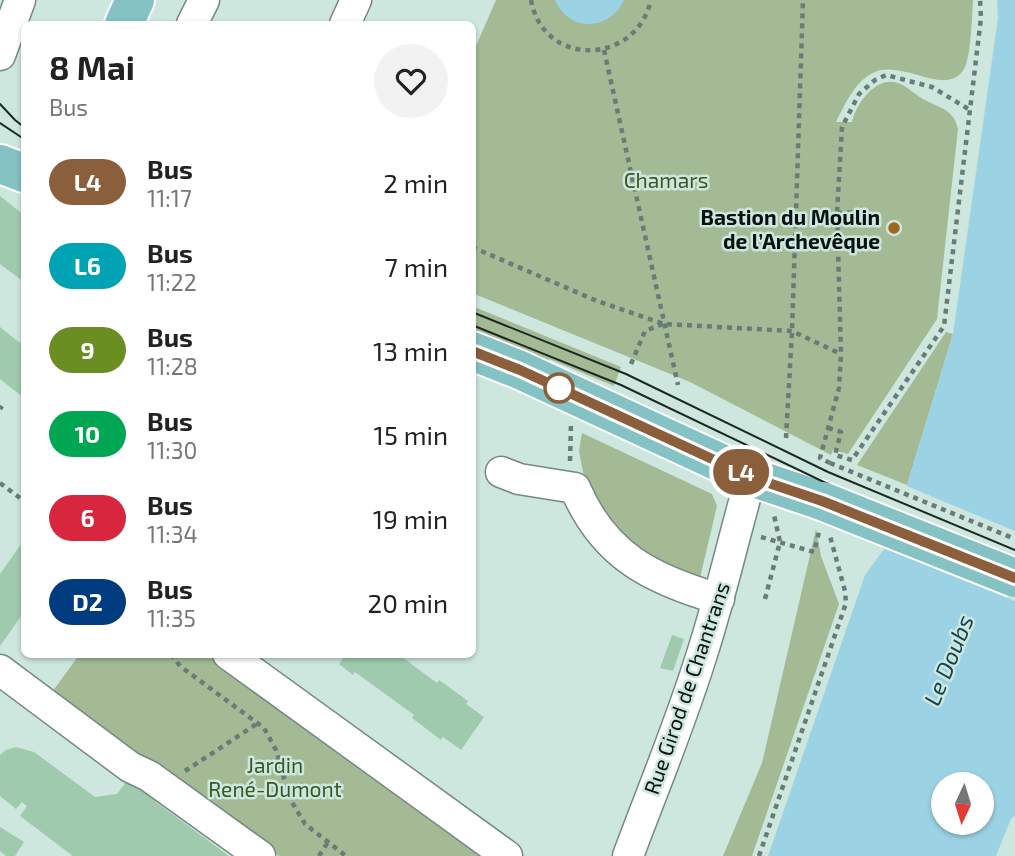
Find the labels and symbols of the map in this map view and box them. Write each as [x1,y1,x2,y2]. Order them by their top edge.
park label: Chamars [624,167,708,192]
place label: Bastion du Moulin de l’Archevêque [701,204,880,253]
marker: Bastion du Moulin de l’Archevêque [886,220,902,236]
unlabelled marker [544,373,574,403]
line badge: L4 [710,449,772,495]
street label: Rue Girod de Chantrans [638,579,734,797]
water label: Le Doubs [917,611,979,709]
park label: Jardin René-Dumont [208,752,342,801]
north arrow [931,772,994,835]

